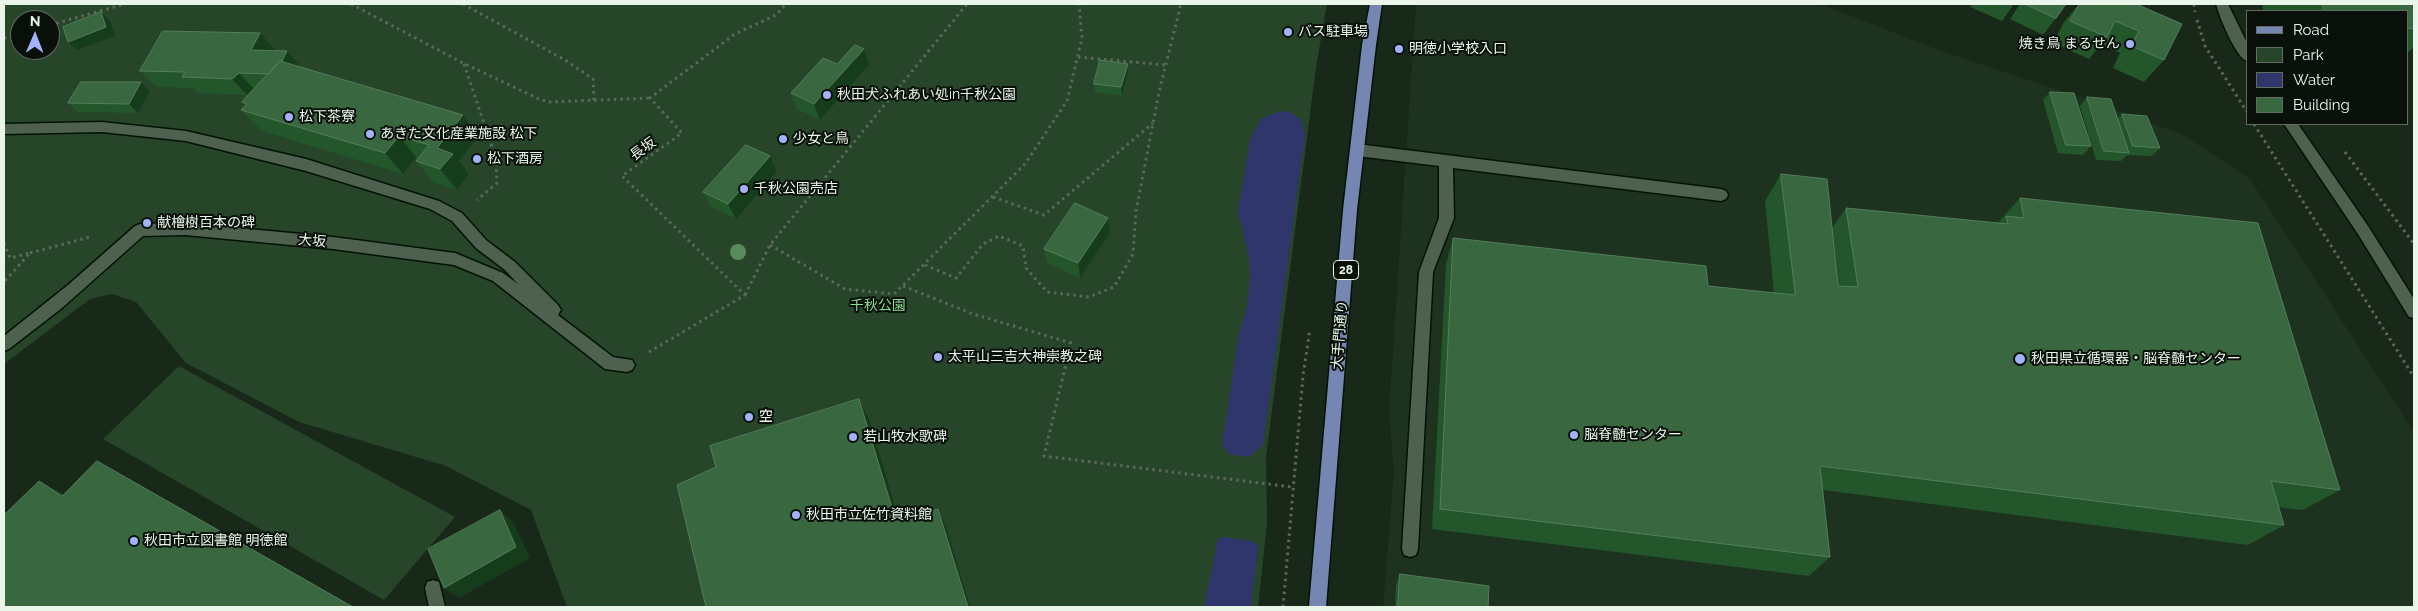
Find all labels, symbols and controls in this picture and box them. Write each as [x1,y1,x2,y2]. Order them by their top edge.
north arrow [10,10,60,60]
legend [2246,10,2408,125]
text: N [30,13,41,29]
text: Road [2293,21,2329,39]
place label: バス駐車場 [1298,24,1368,40]
marker: バス駐車場 [1282,26,1294,38]
place label: 焼き鳥 まるせん [2018,36,2120,52]
marker: 焼き鳥 まるせん [2124,38,2136,50]
place label: 明徳小学校入口 [1409,41,1507,57]
marker: 明徳小学校入口 [1393,43,1405,55]
text: Park [2293,46,2324,64]
text: Water [2293,71,2335,89]
place label: 秋田犬ふれあい処in千秋公園 [837,87,1016,103]
marker: 秋田犬ふれあい処in千秋公園 [821,89,833,101]
text: Building [2293,96,2350,114]
place label: 松下茶寮 [299,109,355,125]
marker: 松下茶寮 [283,111,295,123]
place label: あきた文化産業施設 松下 [380,126,538,142]
marker: あきた文化産業施設 松下 [364,128,376,140]
place label: 少女と鳥 [793,131,849,147]
marker: 少女と鳥 [777,133,789,145]
street label: 長坂 [627,134,659,164]
place label: 松下酒房 [487,151,543,167]
marker: 松下酒房 [471,153,483,165]
place label: 千秋公園売店 [754,181,838,197]
marker: 千秋公園売店 [738,183,750,195]
place label: 献檜樹百本の碑 [157,215,255,231]
marker: 献檜樹百本の碑 [141,217,153,229]
street label: 大坂 [297,231,327,251]
road number: 28 [1334,260,1358,280]
park label: 千秋公園 [850,298,906,314]
street label: 大手門通り [1329,299,1351,371]
place label: 太平山三吉大神崇教之碑 [948,349,1102,365]
marker: 太平山三吉大神崇教之碑 [932,351,944,363]
place label: 秋田県立循環器・脳脊髄センター [2031,351,2241,367]
marker: 秋田県立循環器・脳脊髄センター [2013,352,2027,366]
place label: 空 [759,409,773,425]
marker: 空 [743,411,755,423]
place label: 脳脊髄センター [1584,427,1682,443]
place label: 若山牧水歌碑 [863,429,947,445]
marker: 脳脊髄センター [1568,429,1580,441]
marker: 若山牧水歌碑 [847,431,859,443]
place label: 秋田市立佐竹資料館 [806,507,932,523]
marker: 秋田市立佐竹資料館 [790,509,802,521]
place label: 秋田市立図書館 明徳館 [144,533,288,549]
marker: 秋田市立図書館 明徳館 [128,535,140,547]

